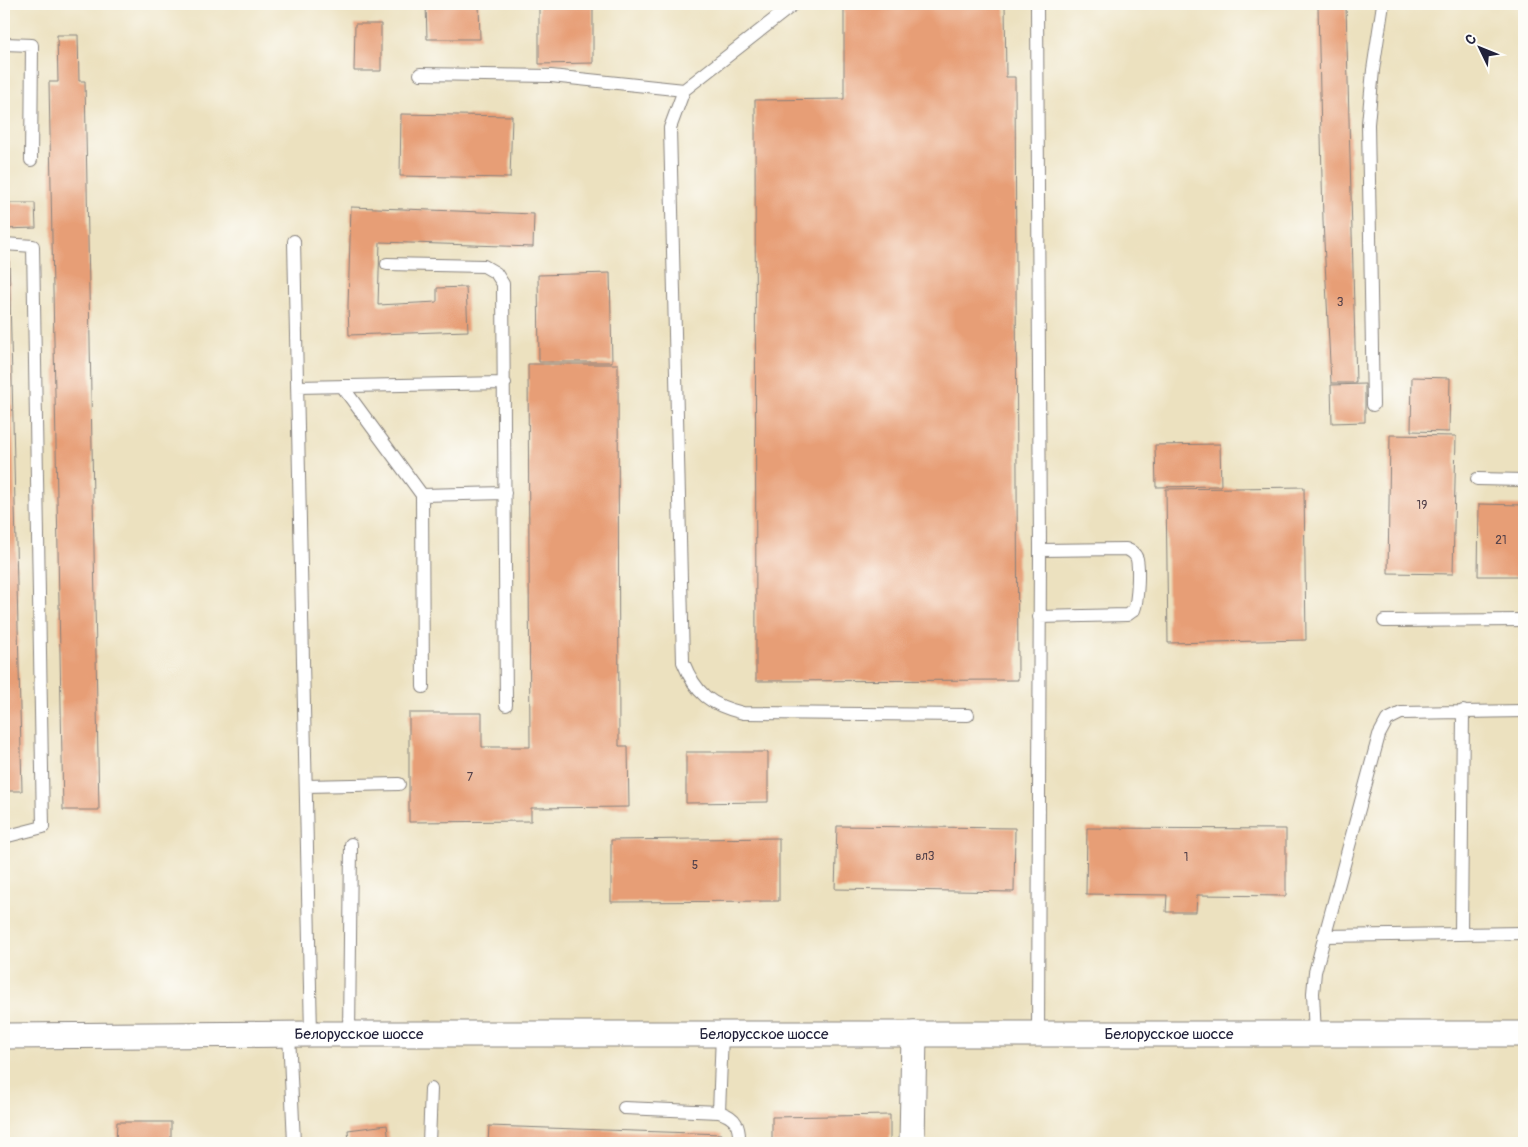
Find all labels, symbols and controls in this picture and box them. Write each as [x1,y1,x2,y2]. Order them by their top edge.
north arrow [1456,22,1506,72]
text: С [1462,30,1480,48]
house number: 3 [1337,295,1344,310]
house number: 19 [1417,498,1427,513]
house number: 21 [1495,533,1507,548]
house number: 7 [467,770,474,785]
house number: вл3 [916,849,935,864]
house number: 1 [1184,850,1188,865]
house number: 5 [692,858,698,873]
street label: Белорусское шоссе [294,1025,424,1044]
street label: Белорусское шоссе [700,1025,829,1044]
street label: Белорусское шоссе [1105,1025,1234,1044]

